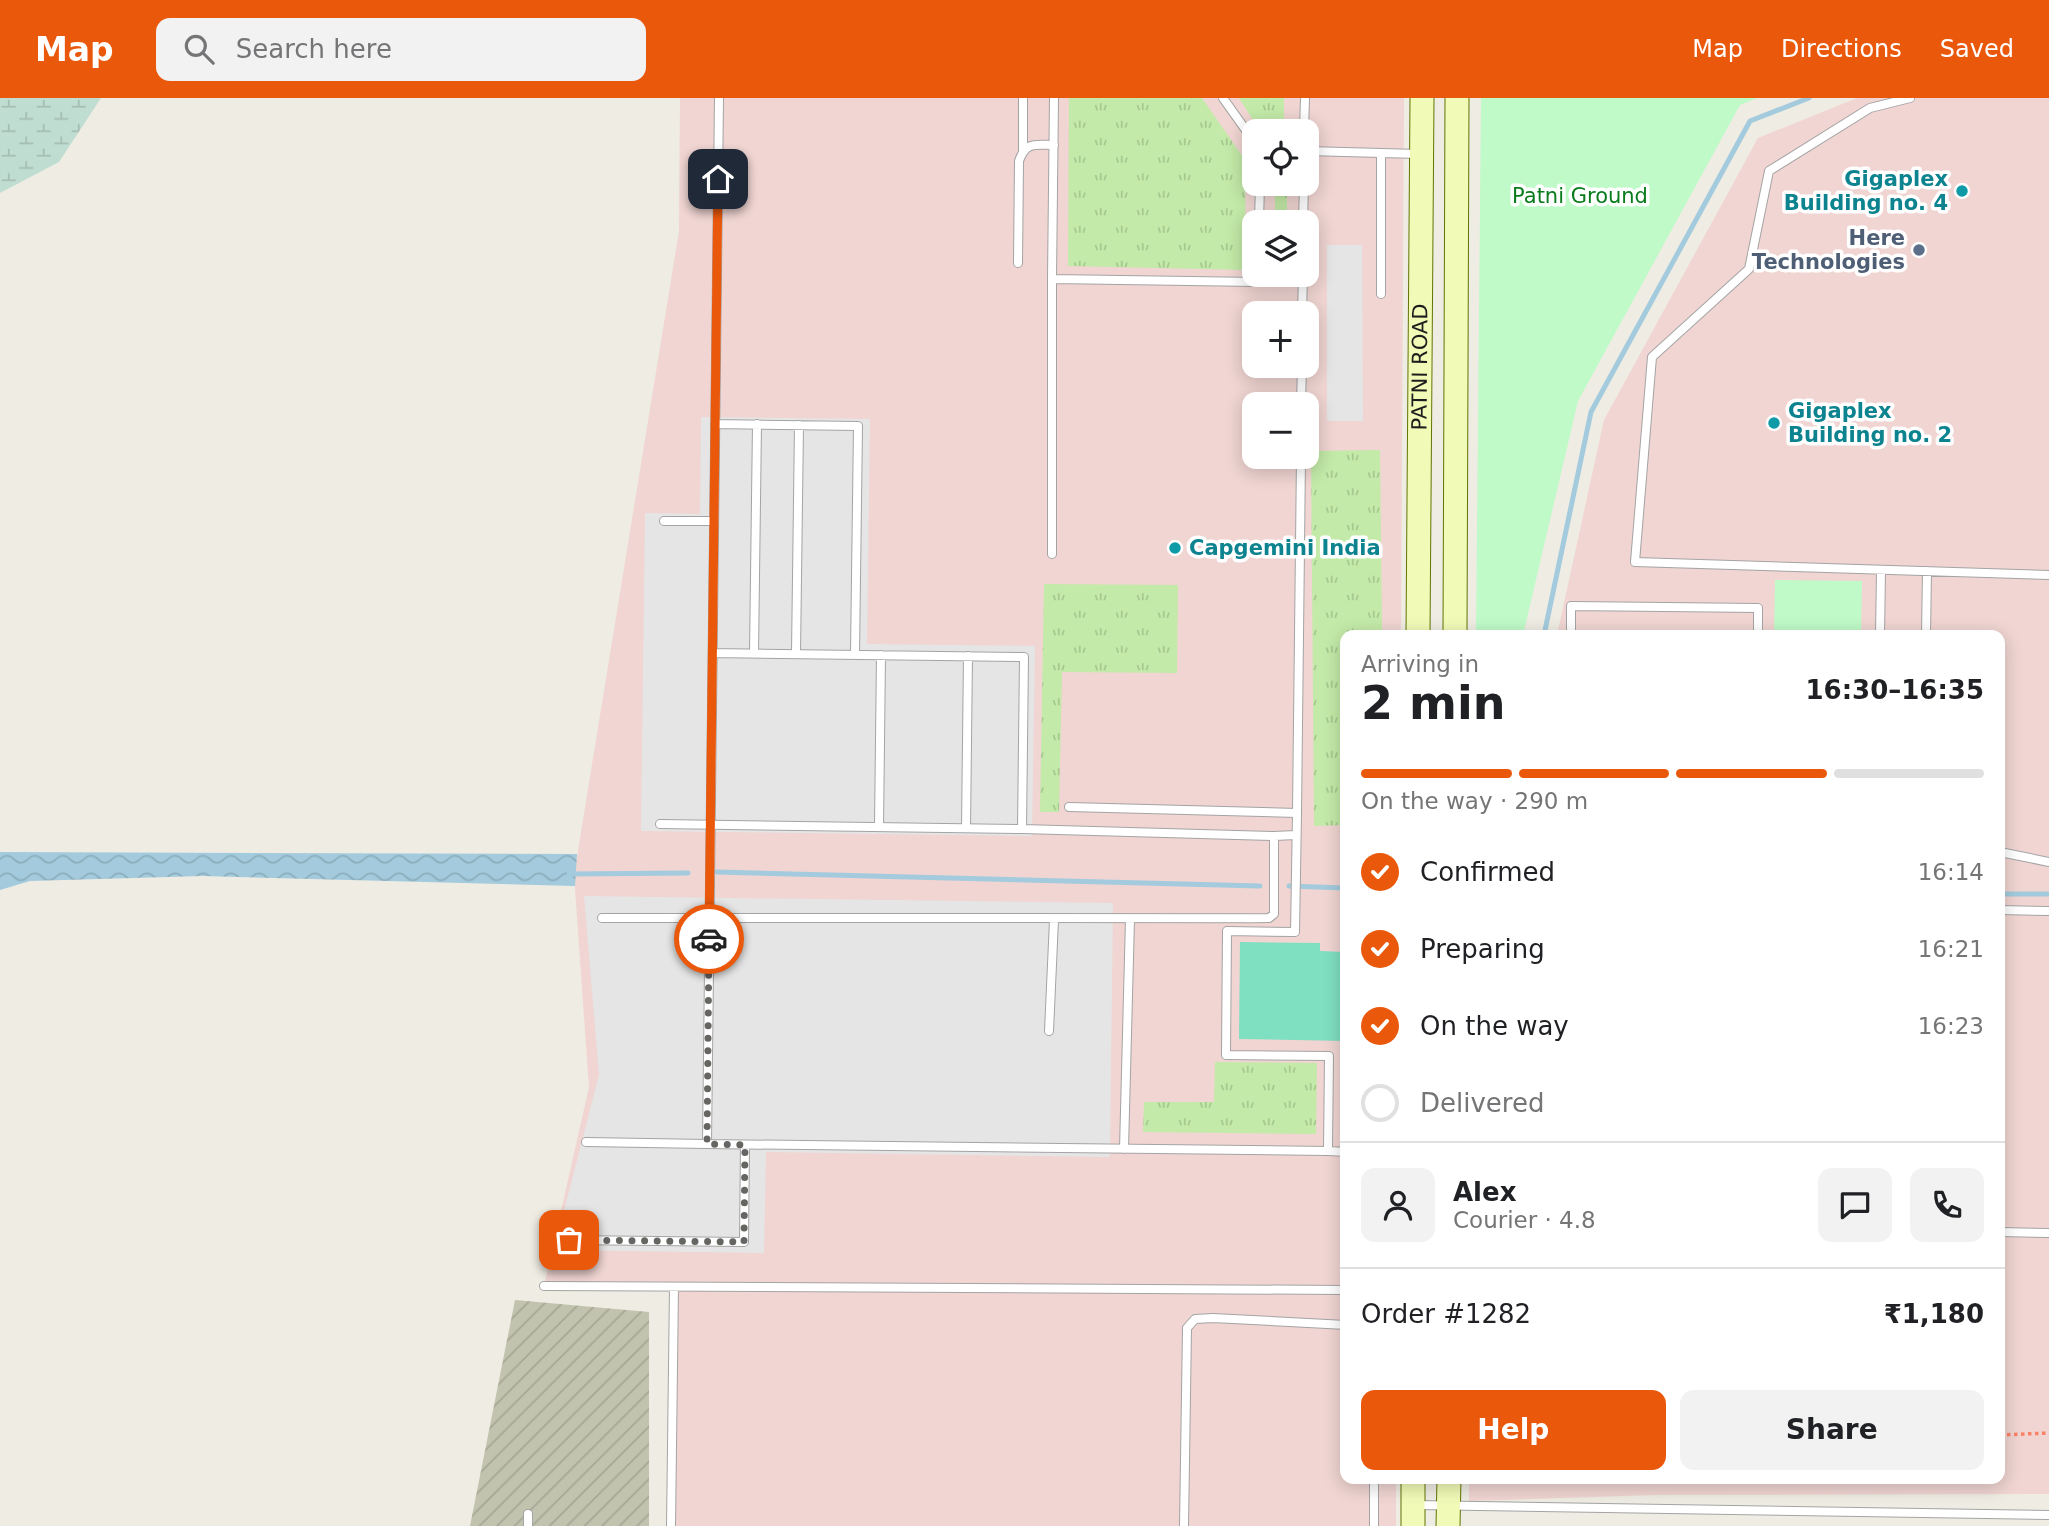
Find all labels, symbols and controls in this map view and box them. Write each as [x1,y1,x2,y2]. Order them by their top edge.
search box [156,18,646,81]
text: Map [35,30,114,69]
icon: search [180,30,218,68]
text: Search here [236,34,392,64]
text: Map [1692,35,1743,63]
text: Directions [1781,35,1902,63]
text: Saved [1940,35,2014,63]
map controls [1242,119,1319,469]
button: locate [1242,119,1319,196]
pin [688,149,748,209]
icon: home [699,160,737,198]
place label: Gigaplex Building no. 4 [1784,167,1948,215]
marker: Gigaplex Building no. 4 [1954,183,1970,199]
park label: Patni Ground [1512,184,1648,208]
button: layers [1242,210,1319,287]
place label: Here Technologies [1752,226,1905,274]
marker: Here Technologies [1911,242,1927,258]
button: + [1242,301,1319,378]
street label: PATNI ROAD [1408,304,1432,431]
button: − [1242,392,1319,469]
place label: Gigaplex Building no. 2 [1788,399,1952,447]
marker: Gigaplex Building no. 2 [1766,415,1782,431]
place label: Capgemini India [1189,536,1381,560]
marker: Capgemini India [1167,540,1183,556]
text: Arriving in [1361,651,1479,677]
text: 16:30–16:35 [1805,675,1984,705]
text: 2 min [1361,676,1505,730]
text: On the way · 290 m [1361,788,1588,814]
icon: check [1361,853,1399,891]
text: Confirmed [1420,857,1555,887]
text: 16:14 [1918,859,1984,885]
courier [674,904,744,974]
icon: car [690,920,728,958]
icon: check [1361,930,1399,968]
text: Preparing [1420,934,1545,964]
text: 16:21 [1918,936,1984,962]
icon: check [1361,1007,1399,1045]
text: On the way [1420,1011,1569,1041]
text: 16:23 [1918,1013,1984,1039]
text: Delivered [1420,1088,1544,1118]
button: person [1361,1168,1435,1242]
button: chat [1818,1168,1892,1242]
button: phone [1910,1168,1984,1242]
text: Alex [1453,1177,1516,1207]
text: Courier · 4.8 [1453,1207,1596,1233]
pin [539,1210,599,1270]
icon: bag [550,1221,588,1259]
text: Order #1282 [1361,1299,1531,1329]
text: ₹1,180 [1884,1299,1984,1329]
button: Help [1361,1390,1666,1470]
button: Share [1680,1390,1984,1470]

